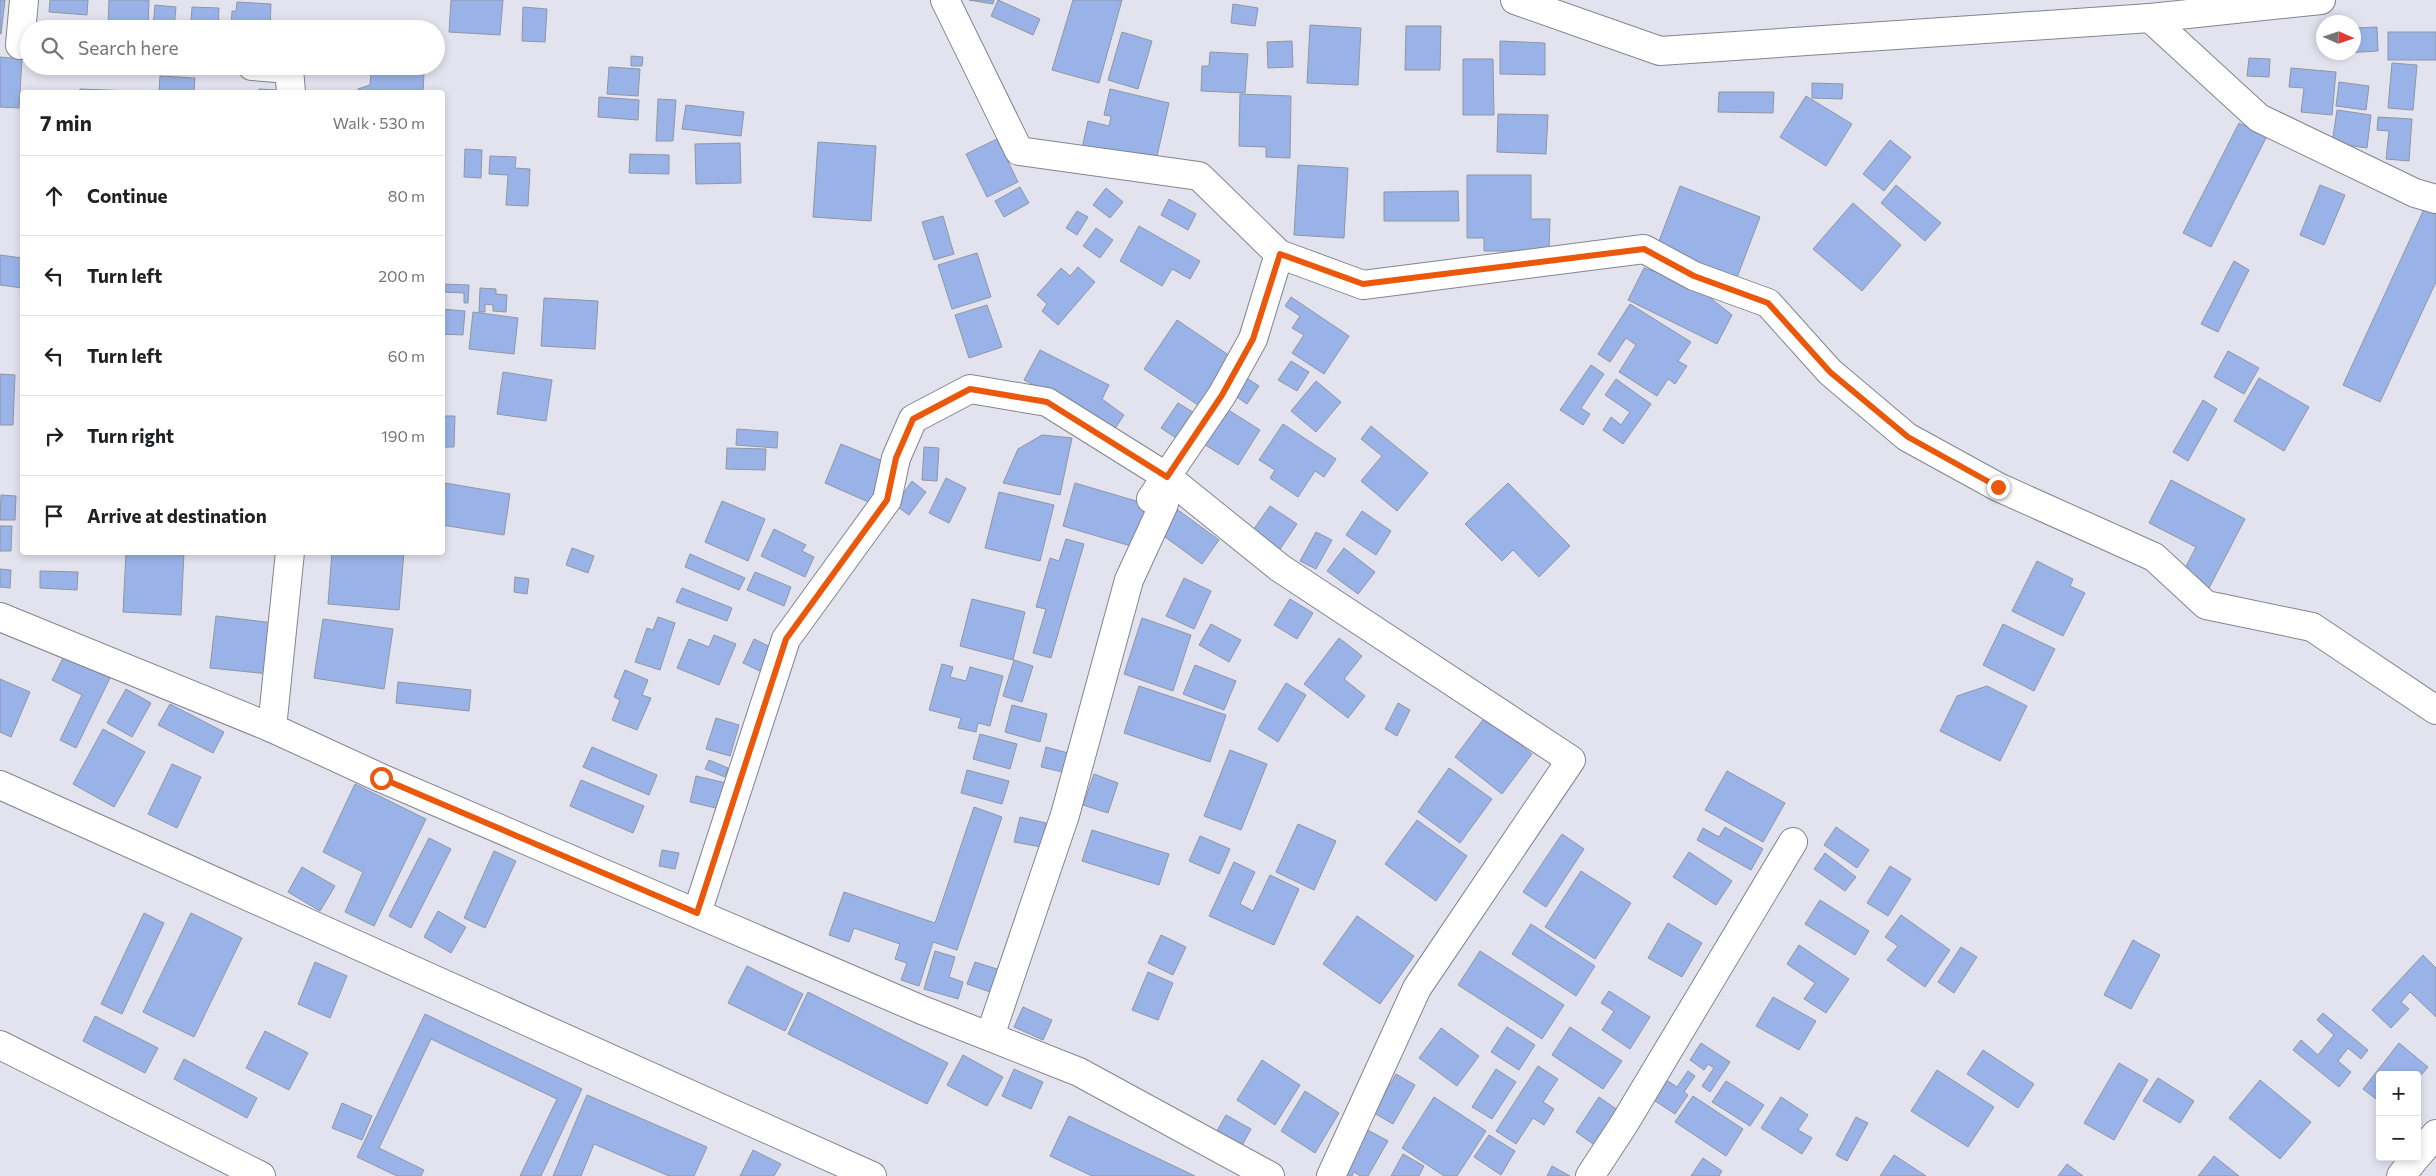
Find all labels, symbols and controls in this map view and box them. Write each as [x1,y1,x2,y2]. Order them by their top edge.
north arrow [2316,15,2361,60]
search box [20,20,445,75]
icon: search [38,34,66,62]
text: Search here [78,36,178,59]
text: 7 min [40,110,92,135]
text: Walk · 530 m [333,113,425,132]
icon: ahead [40,182,68,210]
text: Continue [87,184,167,207]
text: 80 m [388,186,425,205]
icon: left [40,262,68,290]
text: Turn left [87,264,162,287]
text: 200 m [378,266,425,285]
icon: left [40,342,68,370]
text: Turn left [87,344,162,367]
text: 60 m [388,346,425,365]
icon: right [40,422,68,450]
text: Turn right [87,424,174,447]
text: 190 m [381,426,425,445]
route end [1987,476,2010,499]
icon: arrive [40,502,68,530]
text: Arrive at destination [87,504,267,527]
route start [370,767,393,790]
map controls [2376,1071,2421,1161]
button: + [2376,1071,2421,1116]
button: − [2376,1116,2421,1161]

